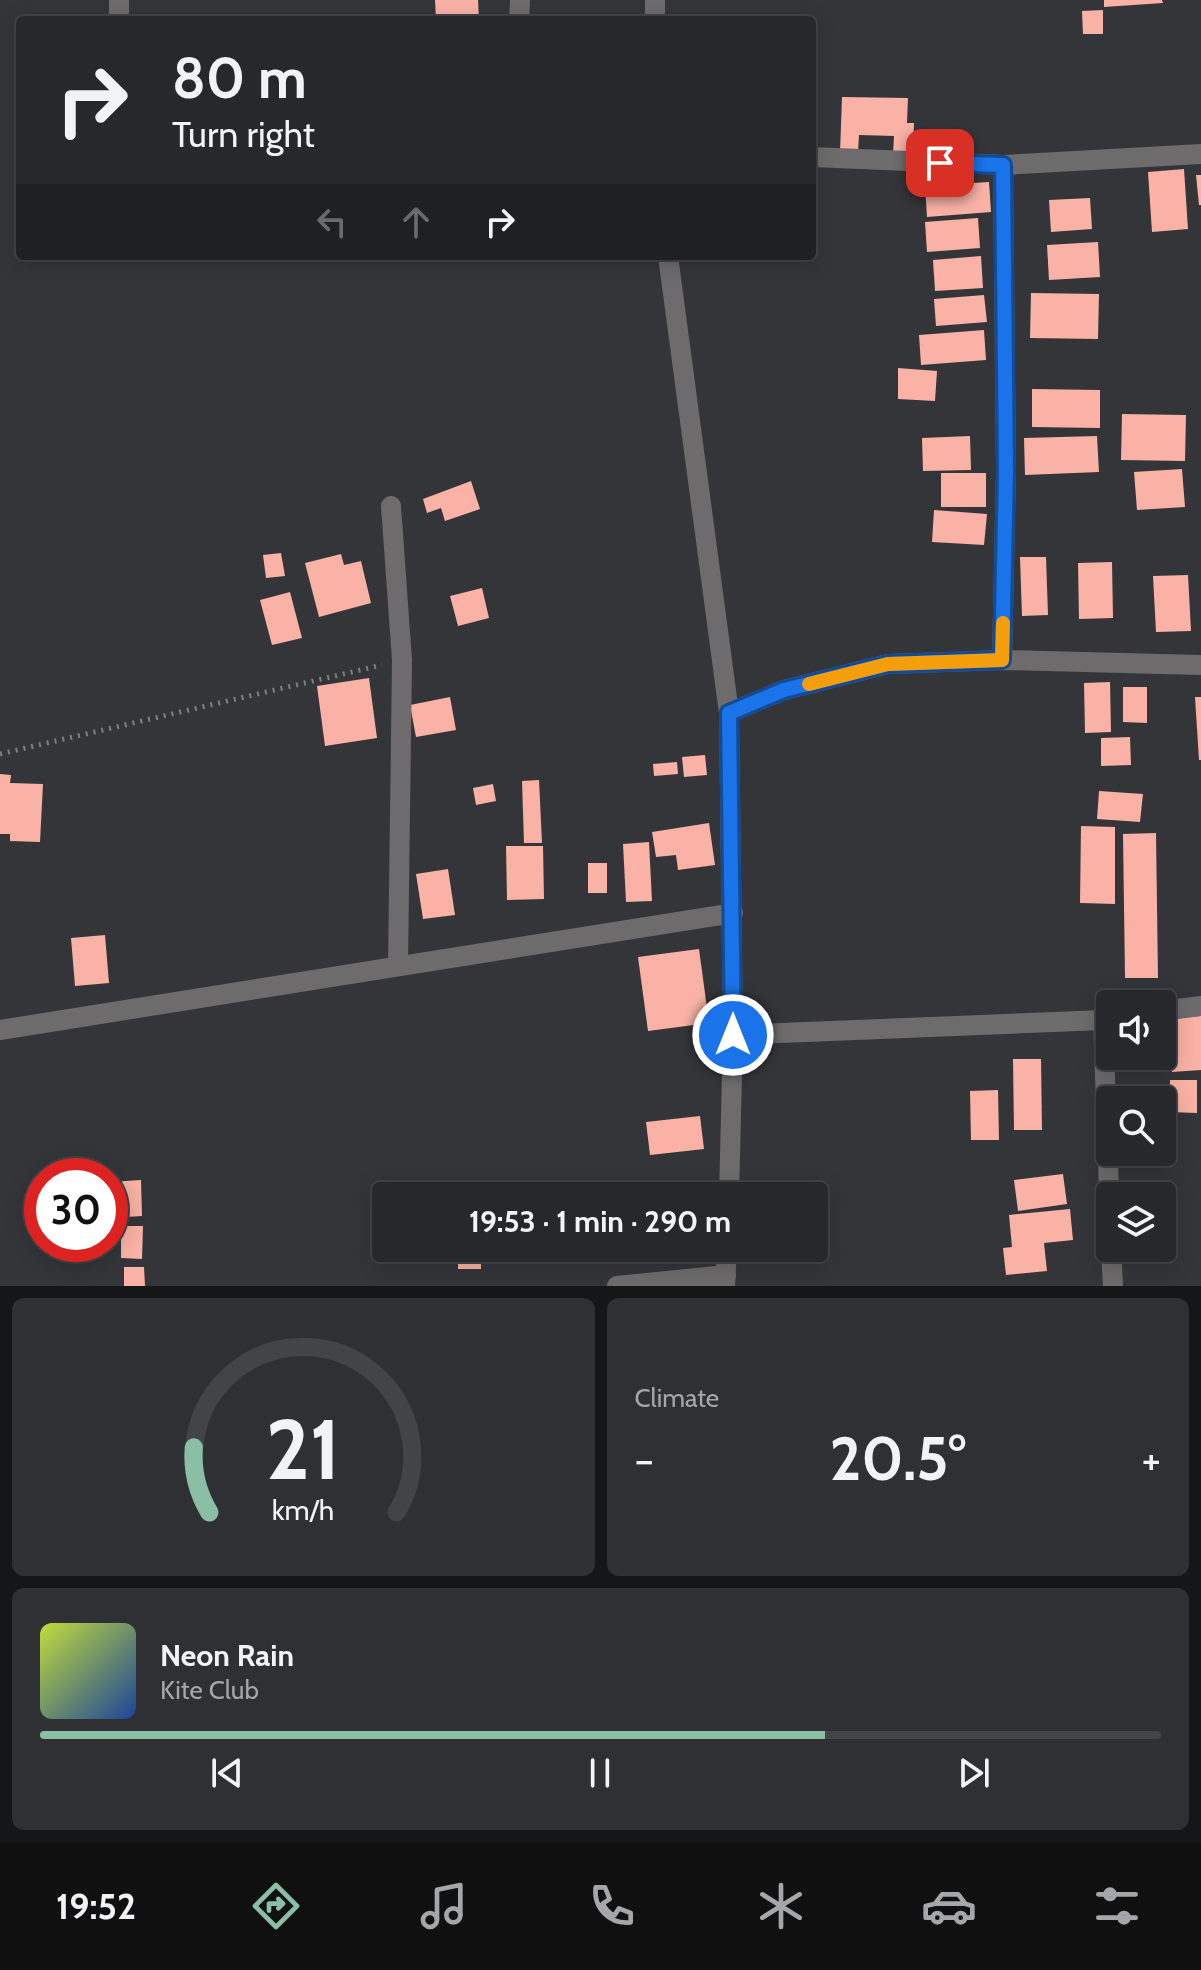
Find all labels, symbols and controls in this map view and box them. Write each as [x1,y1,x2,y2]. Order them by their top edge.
text: 80 m [172,44,307,112]
icon: right [40,48,144,152]
text: Turn right [172,112,315,156]
pin [906,129,974,197]
icon: arrive [918,141,962,185]
icon: left [310,200,354,244]
icon: ahead [394,200,438,244]
icon: right [478,200,522,244]
map controls [1096,990,1176,1262]
button: sound [1096,990,1176,1070]
position arrow [691,993,775,1077]
button: search [1096,1086,1176,1166]
speed limit sign: 30 [24,1158,128,1262]
button: layers [1096,1182,1176,1262]
text: 19:53 · 1 min · 290 m [469,1203,731,1240]
text: Climate [635,1382,719,1414]
text: 21 [266,1399,341,1500]
text: 20.5° [830,1422,966,1495]
text: − [635,1433,654,1486]
text: + [1142,1433,1161,1486]
text: km/h [272,1492,335,1527]
text: Neon Rain [160,1637,294,1674]
text: Kite Club [160,1674,259,1706]
icon: previous [205,1751,249,1795]
icon: pause [578,1751,622,1795]
icon: next [952,1751,996,1795]
icon: directions [248,1878,304,1934]
icon: music [416,1878,472,1934]
icon: phone [584,1878,640,1934]
icon: climate [753,1878,809,1934]
icon: car [921,1878,977,1934]
icon: filters [1089,1878,1145,1934]
text: 19:52 [56,1884,136,1928]

